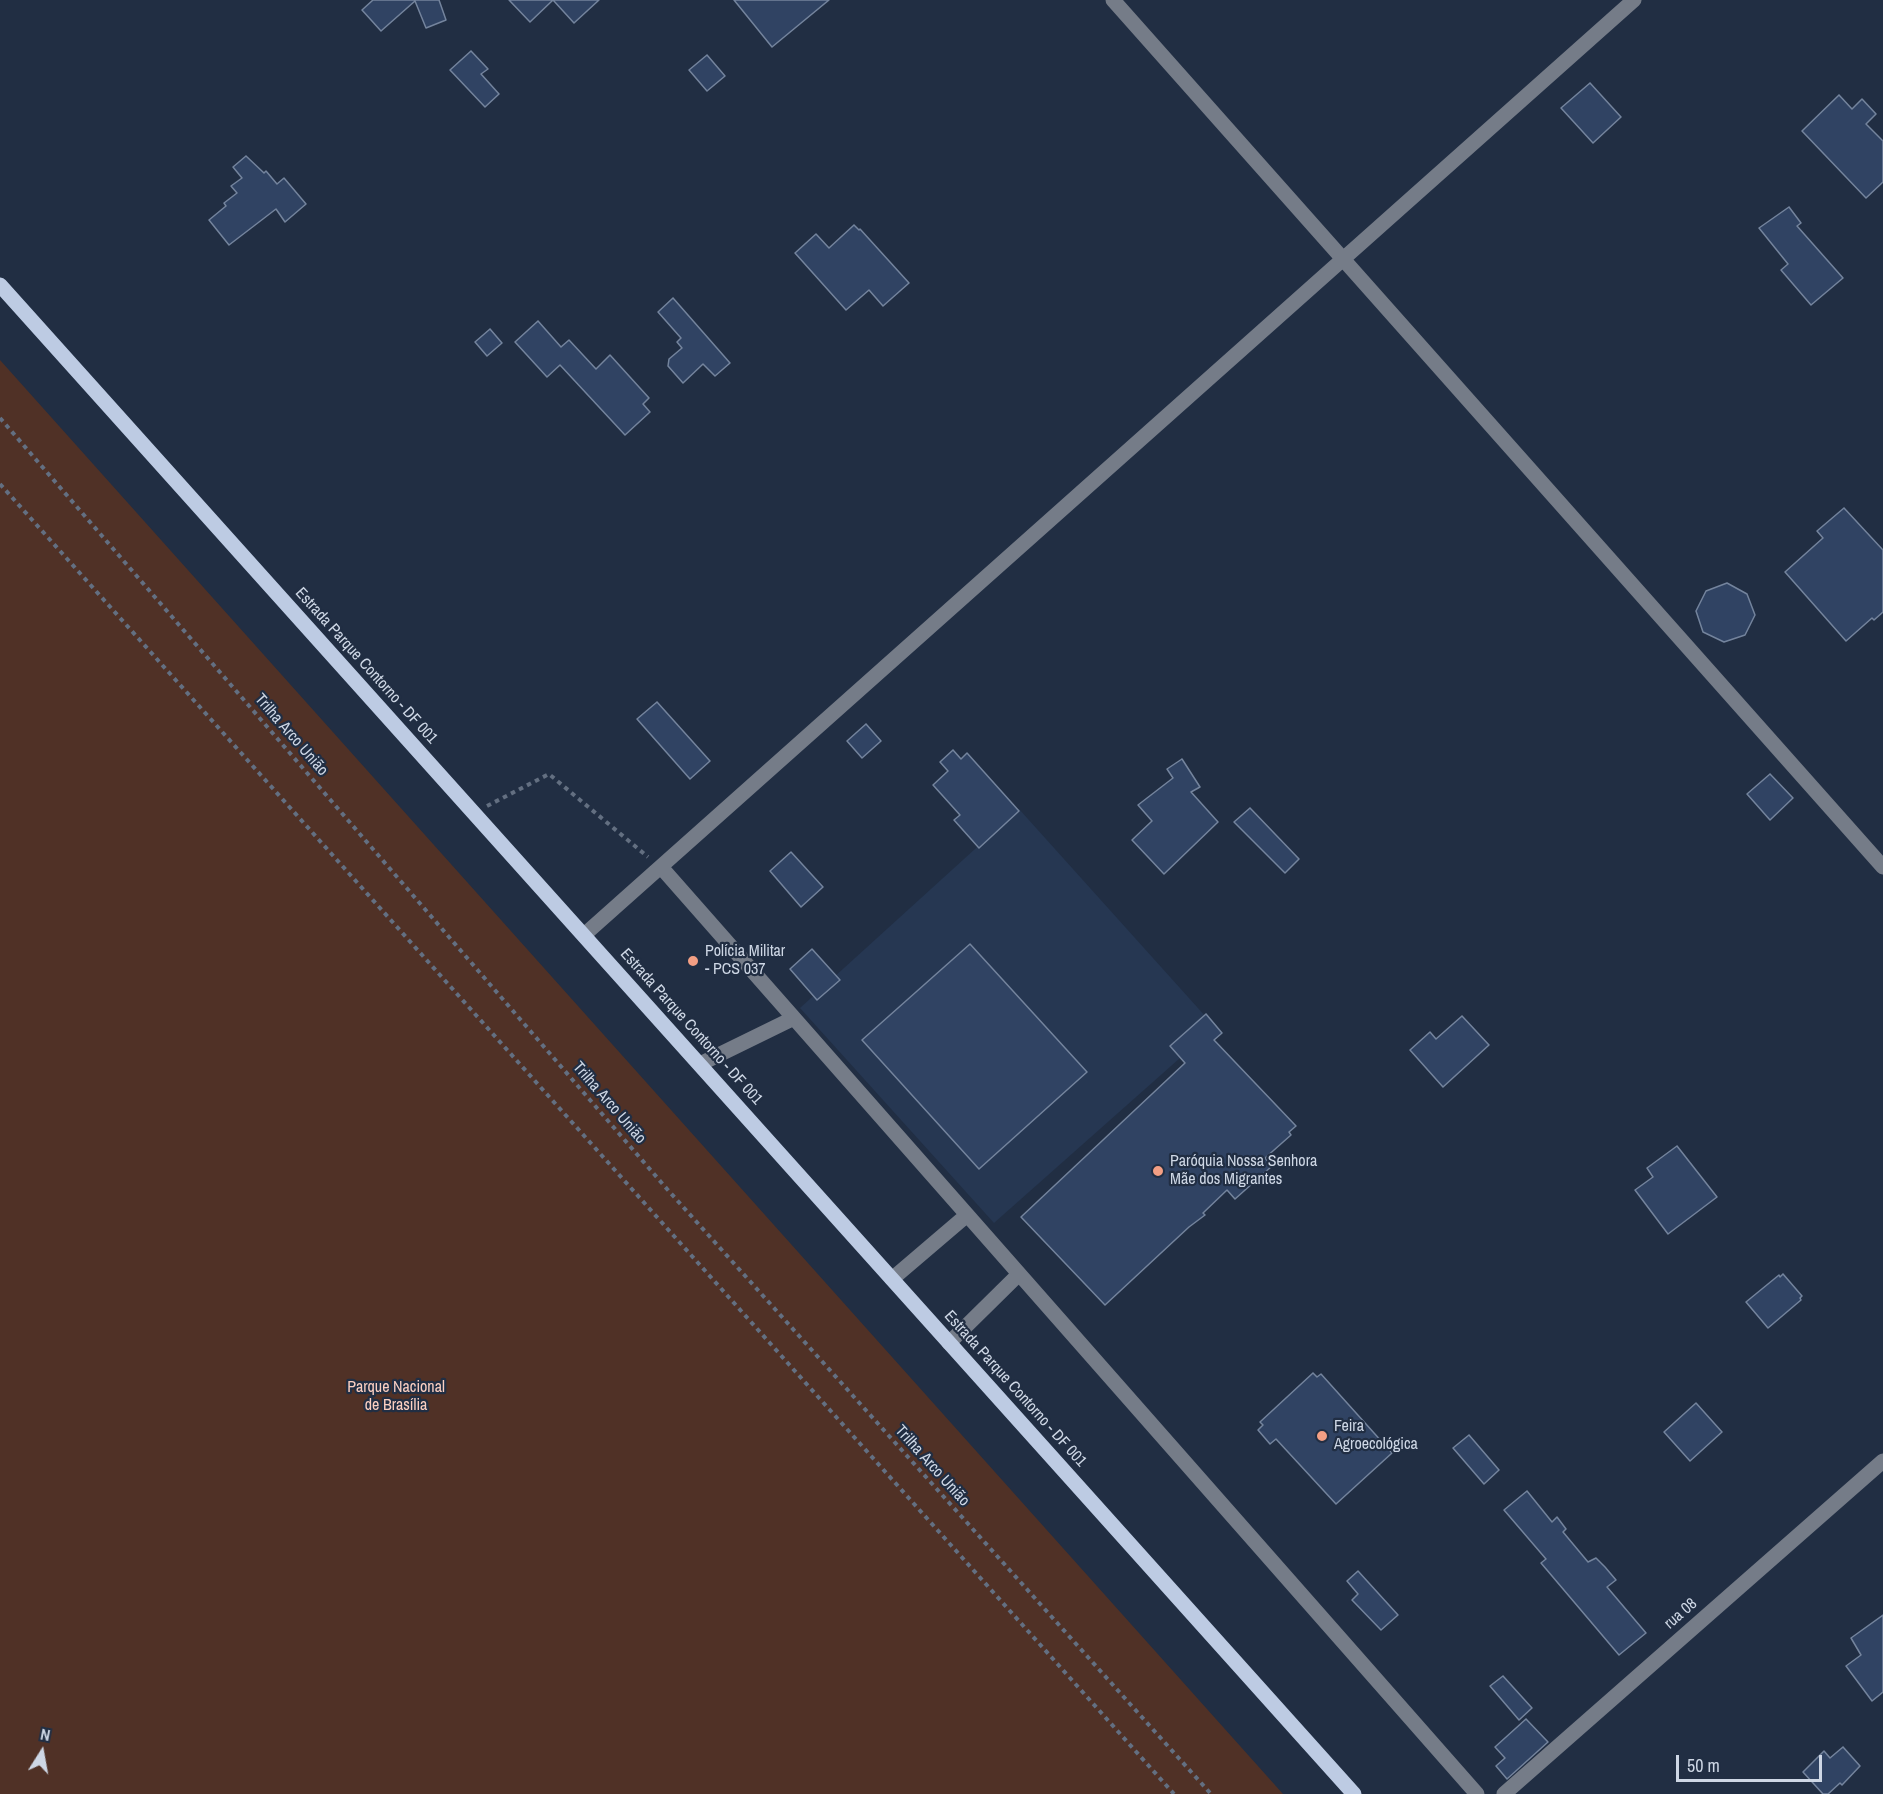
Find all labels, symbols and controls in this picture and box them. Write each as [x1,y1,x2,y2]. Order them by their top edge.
street label: Estrada Parque Contorno - DF 001 [291,584,441,748]
street label: Trilha Arco União [250,690,332,780]
place label: Polícia Militar - PCS 037 [705,942,785,980]
street label: Estrada Parque Contorno - DF 001 [616,945,766,1109]
marker: Polícia Militar - PCS 037 [686,954,700,968]
street label: Trilha Arco União [568,1058,650,1148]
place label: Paróquia Nossa Senhora Mãe dos Migrantes [1170,1152,1317,1190]
marker: Paróquia Nossa Senhora Mãe dos Migrantes [1151,1164,1165,1178]
street label: Estrada Parque Contorno - DF 001 [940,1307,1090,1471]
park label: Parque Nacional de Brasília [347,1378,445,1416]
place label: Feira Agroecológica [1334,1417,1418,1455]
street label: Trilha Arco União [891,1422,973,1510]
marker: Feira Agroecológica [1315,1429,1329,1443]
street label: rua 08 [1661,1595,1701,1633]
north arrow [12,1722,72,1782]
text: N [39,1723,52,1746]
scale bar [1679,1743,1824,1781]
text: 50 m [1687,1753,1720,1778]

